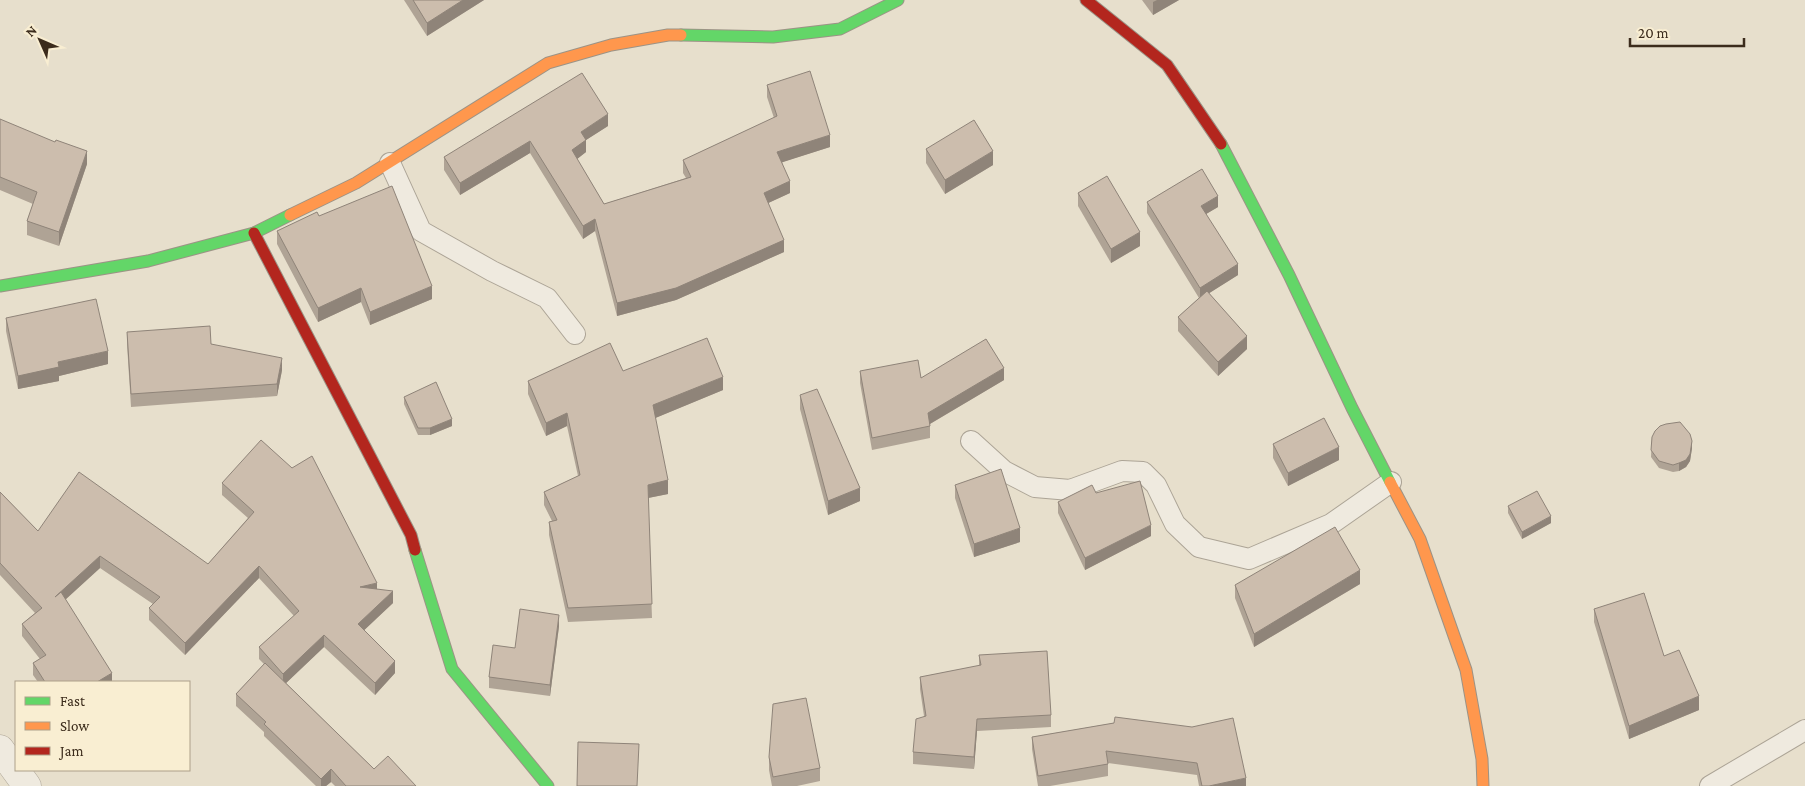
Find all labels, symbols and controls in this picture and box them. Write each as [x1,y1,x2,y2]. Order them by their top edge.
north arrow [15,15,65,65]
scale bar [1630,15,1744,47]
text: N [22,21,40,40]
text: 20 m [1638,25,1669,41]
legend [15,681,190,771]
text: Fast [60,693,86,709]
text: Slow [60,718,90,734]
text: Jam [58,743,83,760]

